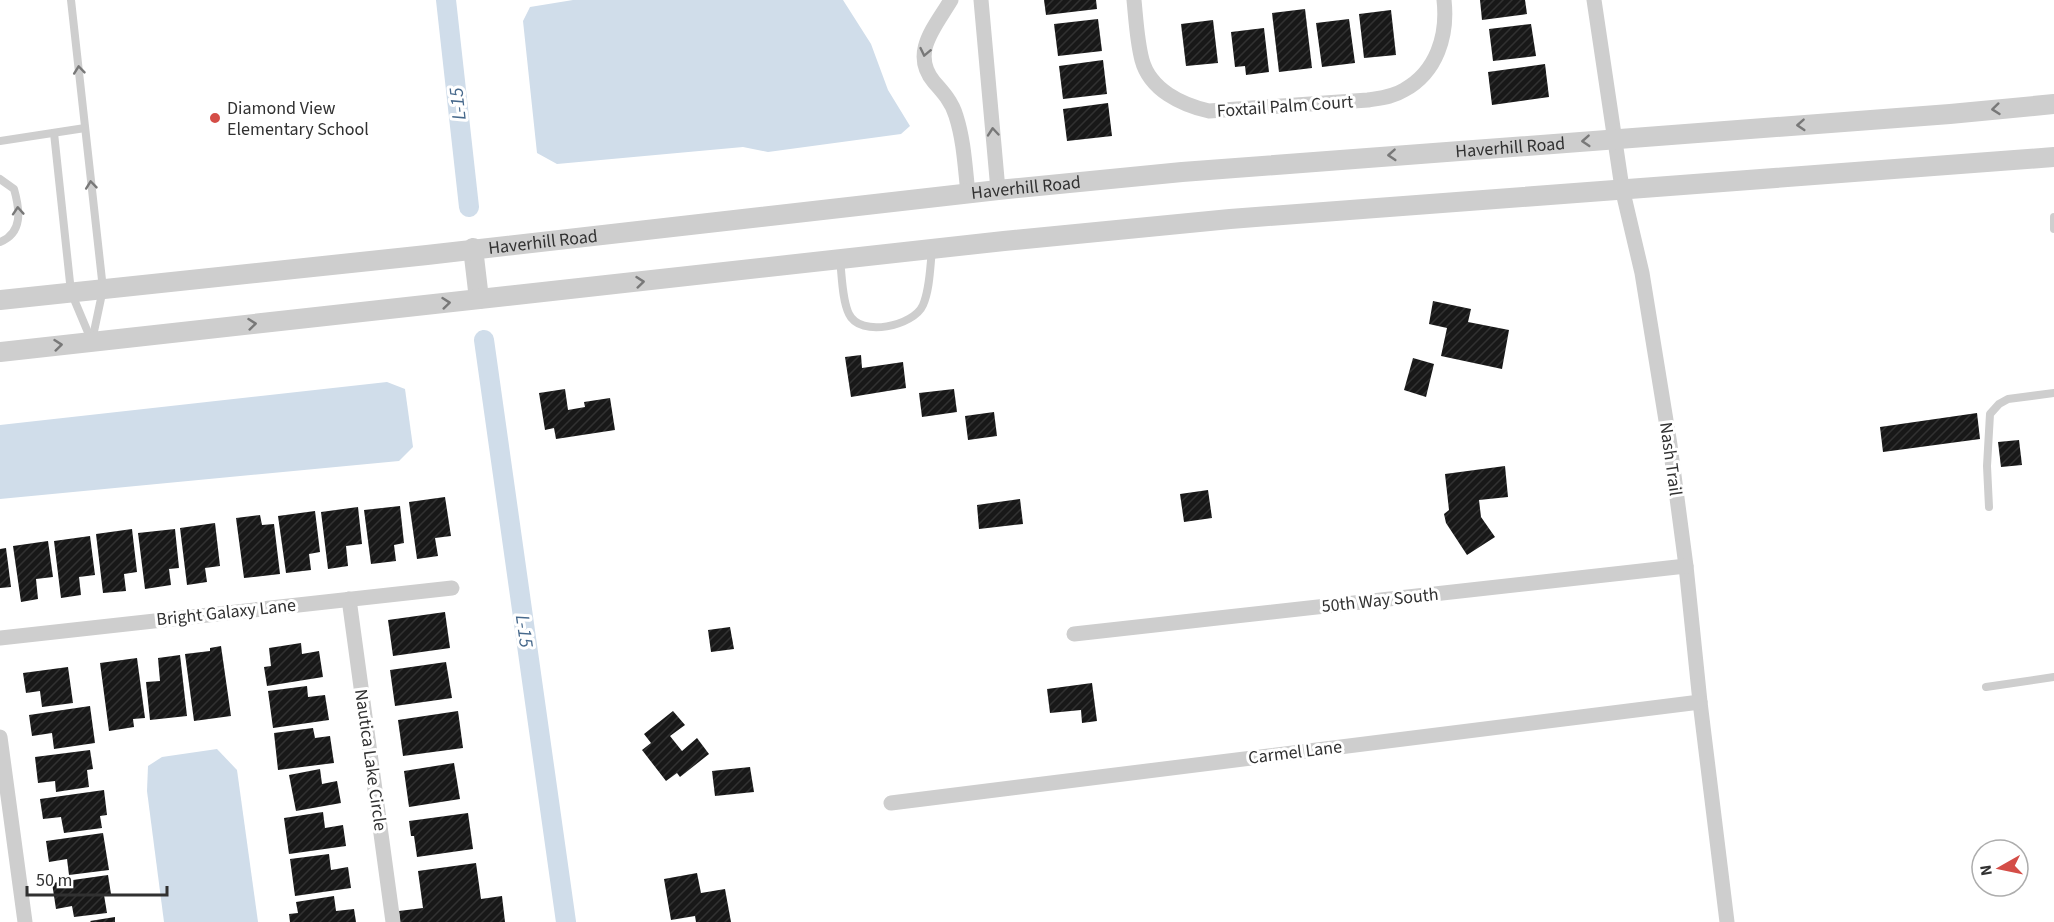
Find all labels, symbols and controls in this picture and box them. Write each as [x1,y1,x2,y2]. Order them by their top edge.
one-way arrow [919,47,932,57]
one-way arrow [73,65,86,74]
water label: L-15 [442,86,474,122]
street label: Foxtail Palm Court [1216,89,1354,124]
place label: Diamond View Elementary School [227,96,369,142]
one-way arrow [1991,103,2000,115]
marker: Diamond View Elementary School [208,111,222,125]
one-way arrow [1797,118,1806,131]
one-way arrow [987,127,1000,136]
street label: Haverhill Road [1454,131,1566,164]
one-way arrow [1581,134,1590,147]
one-way arrow [1387,148,1396,161]
street label: Haverhill Road [970,170,1082,206]
one-way arrow [86,181,98,190]
one-way arrow [11,207,24,216]
street label: Haverhill Road [487,224,599,261]
one-way arrow [635,276,644,288]
one-way arrow [441,297,450,310]
one-way arrow [247,318,257,331]
one-way arrow [54,340,63,352]
street label: Nash Trail [1653,420,1688,498]
street label: 50th Way South [1320,582,1440,619]
street label: Bright Galaxy Lane [155,593,297,632]
water label: L-15 [508,613,540,650]
street label: Nautica Lake Circle [348,687,393,833]
street label: Carmel Lane [1247,734,1343,771]
north arrow [1970,838,2030,898]
scale bar [27,859,166,897]
text: N [1974,863,1998,877]
text: 50 m [36,868,72,893]

